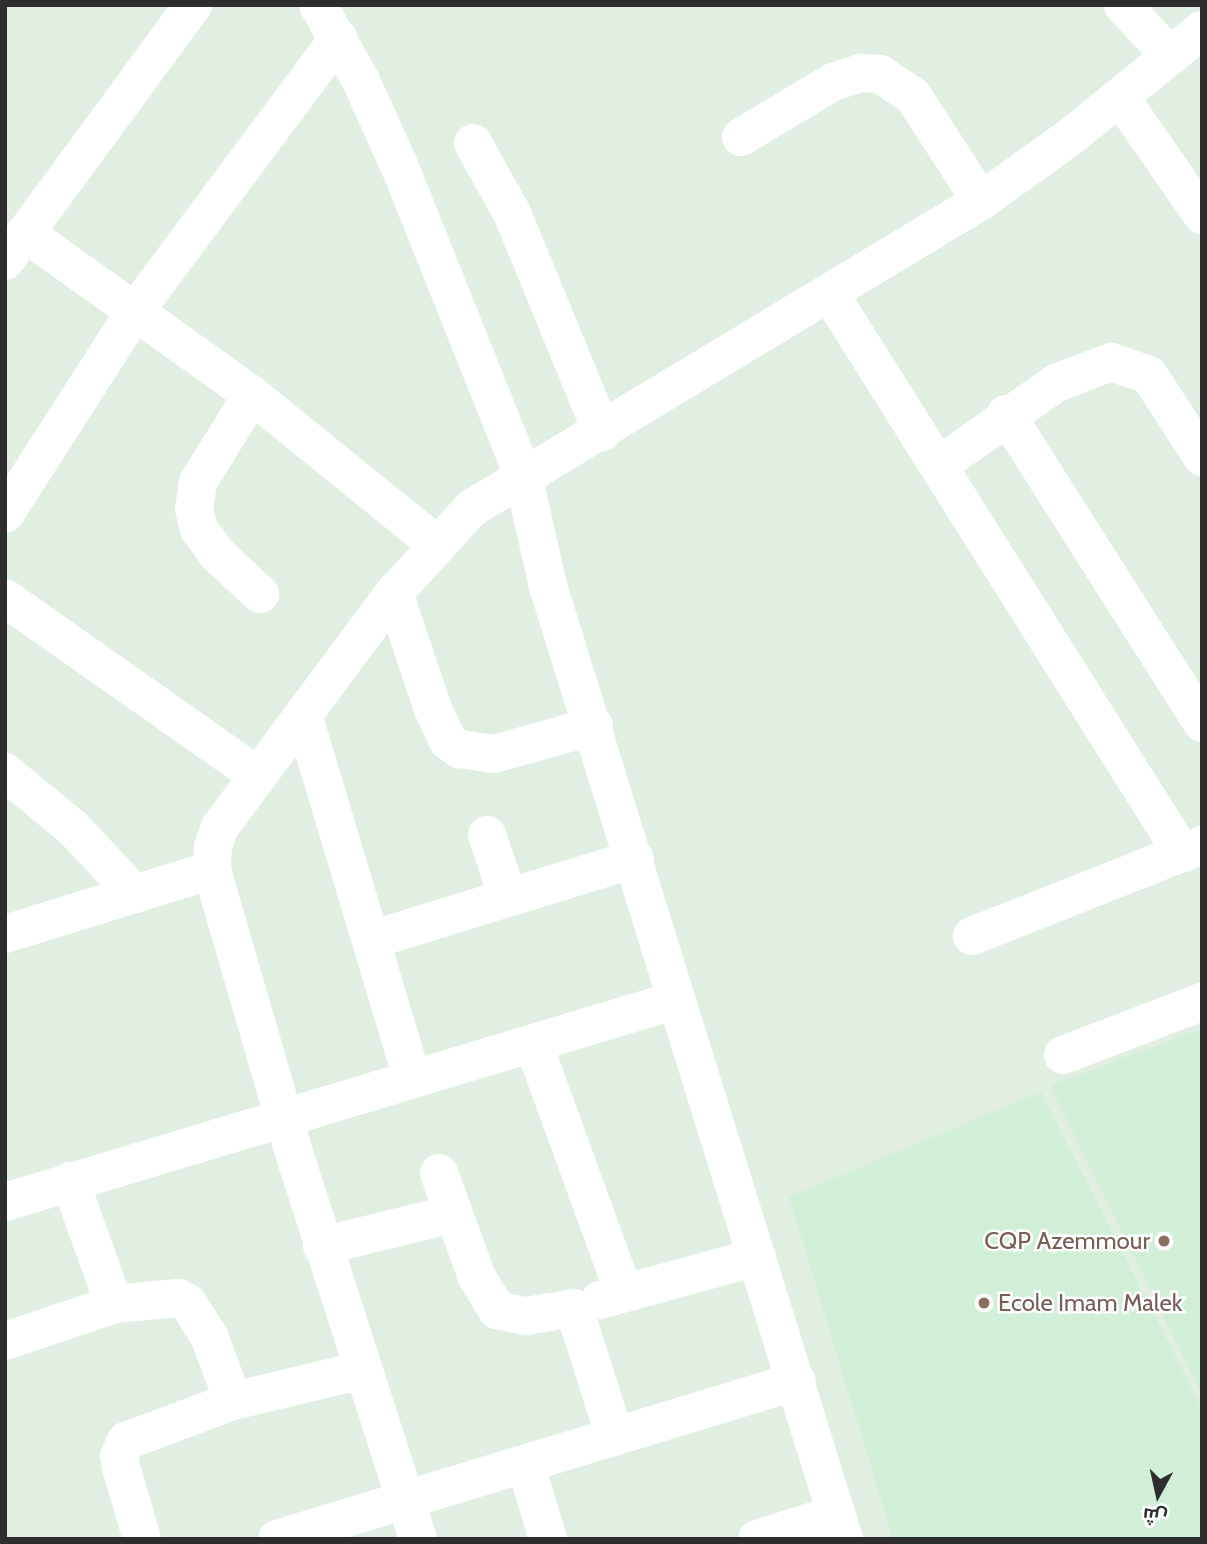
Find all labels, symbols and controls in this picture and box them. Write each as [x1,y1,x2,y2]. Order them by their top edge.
place label: CQP Azemmour [984,1227,1150,1255]
marker: CQP Azemmour [1156,1233,1172,1249]
place label: Ecole Imam Malek [998,1289,1182,1317]
marker: Ecole Imam Malek [976,1295,992,1311]
north arrow [1123,1460,1193,1530]
text: ش [1141,1503,1169,1529]

